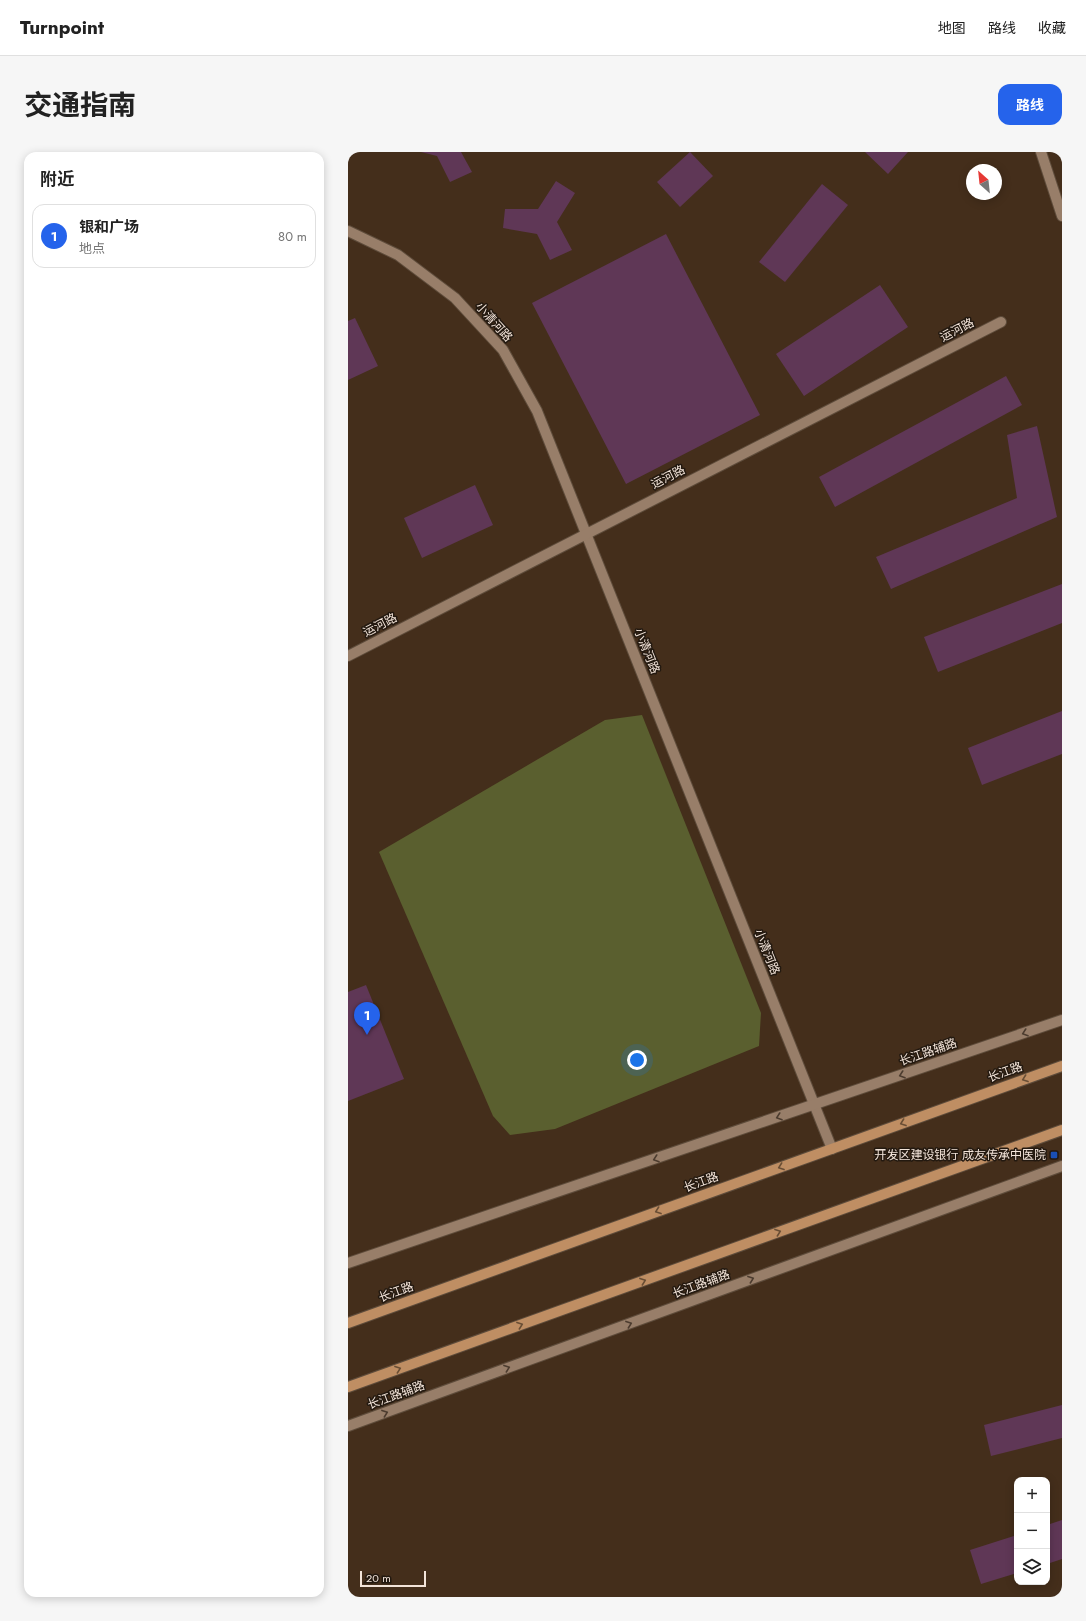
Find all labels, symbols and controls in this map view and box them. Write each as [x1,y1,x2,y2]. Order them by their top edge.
text: Turnpoint [20,14,104,41]
text: 地图 [938,18,966,38]
text: 路线 [988,18,1016,38]
text: 收藏 [1038,18,1066,38]
button: 路线 [998,84,1062,125]
text: 交通指南 [24,85,136,126]
north arrow [966,164,1002,200]
text: 附近 [40,167,74,191]
text: 银和广场 [79,216,139,238]
text: 1 [51,227,57,246]
text: 80 m [278,227,307,246]
text: 地点 [79,239,105,258]
street label: 小清河路 [471,298,517,346]
street label: 运河路 [937,314,977,346]
street label: 运河路 [648,461,688,493]
street label: 运河路 [360,609,400,641]
street label: 小清河路 [630,625,664,677]
street label: 小清河路 [750,926,784,978]
pin: 1 [354,1002,380,1035]
one-way arrow [1022,1028,1029,1037]
street label: 长江路辅路 [897,1034,959,1070]
your location [627,1050,647,1070]
street label: 长江路 [985,1057,1025,1087]
one-way arrow [899,1070,906,1079]
one-way arrow [1022,1074,1029,1083]
one-way arrow [776,1112,783,1121]
one-way arrow [900,1118,907,1127]
place label: 开发区建设银行 成友传承中医院 [874,1146,1046,1164]
marker: 开发区建设银行 成友传承中医院 [1049,1150,1059,1160]
one-way arrow [653,1154,660,1162]
one-way arrow [777,1162,784,1171]
street label: 长江路 [681,1167,721,1197]
one-way arrow [655,1206,662,1215]
one-way arrow [774,1229,781,1237]
street label: 长江路辅路 [670,1265,732,1303]
one-way arrow [747,1275,754,1284]
street label: 长江路 [376,1277,416,1307]
one-way arrow [639,1277,646,1286]
one-way arrow [625,1320,632,1328]
one-way arrow [517,1321,524,1330]
one-way arrow [394,1365,401,1373]
one-way arrow [503,1365,510,1373]
street label: 长江路辅路 [365,1376,427,1414]
one-way arrow [381,1409,388,1417]
map controls [1014,1477,1050,1585]
button: + [1014,1477,1050,1513]
button: − [1014,1513,1050,1549]
button: layers [1014,1549,1050,1585]
scale bar [360,1569,426,1588]
text: 20 m [366,1570,391,1586]

